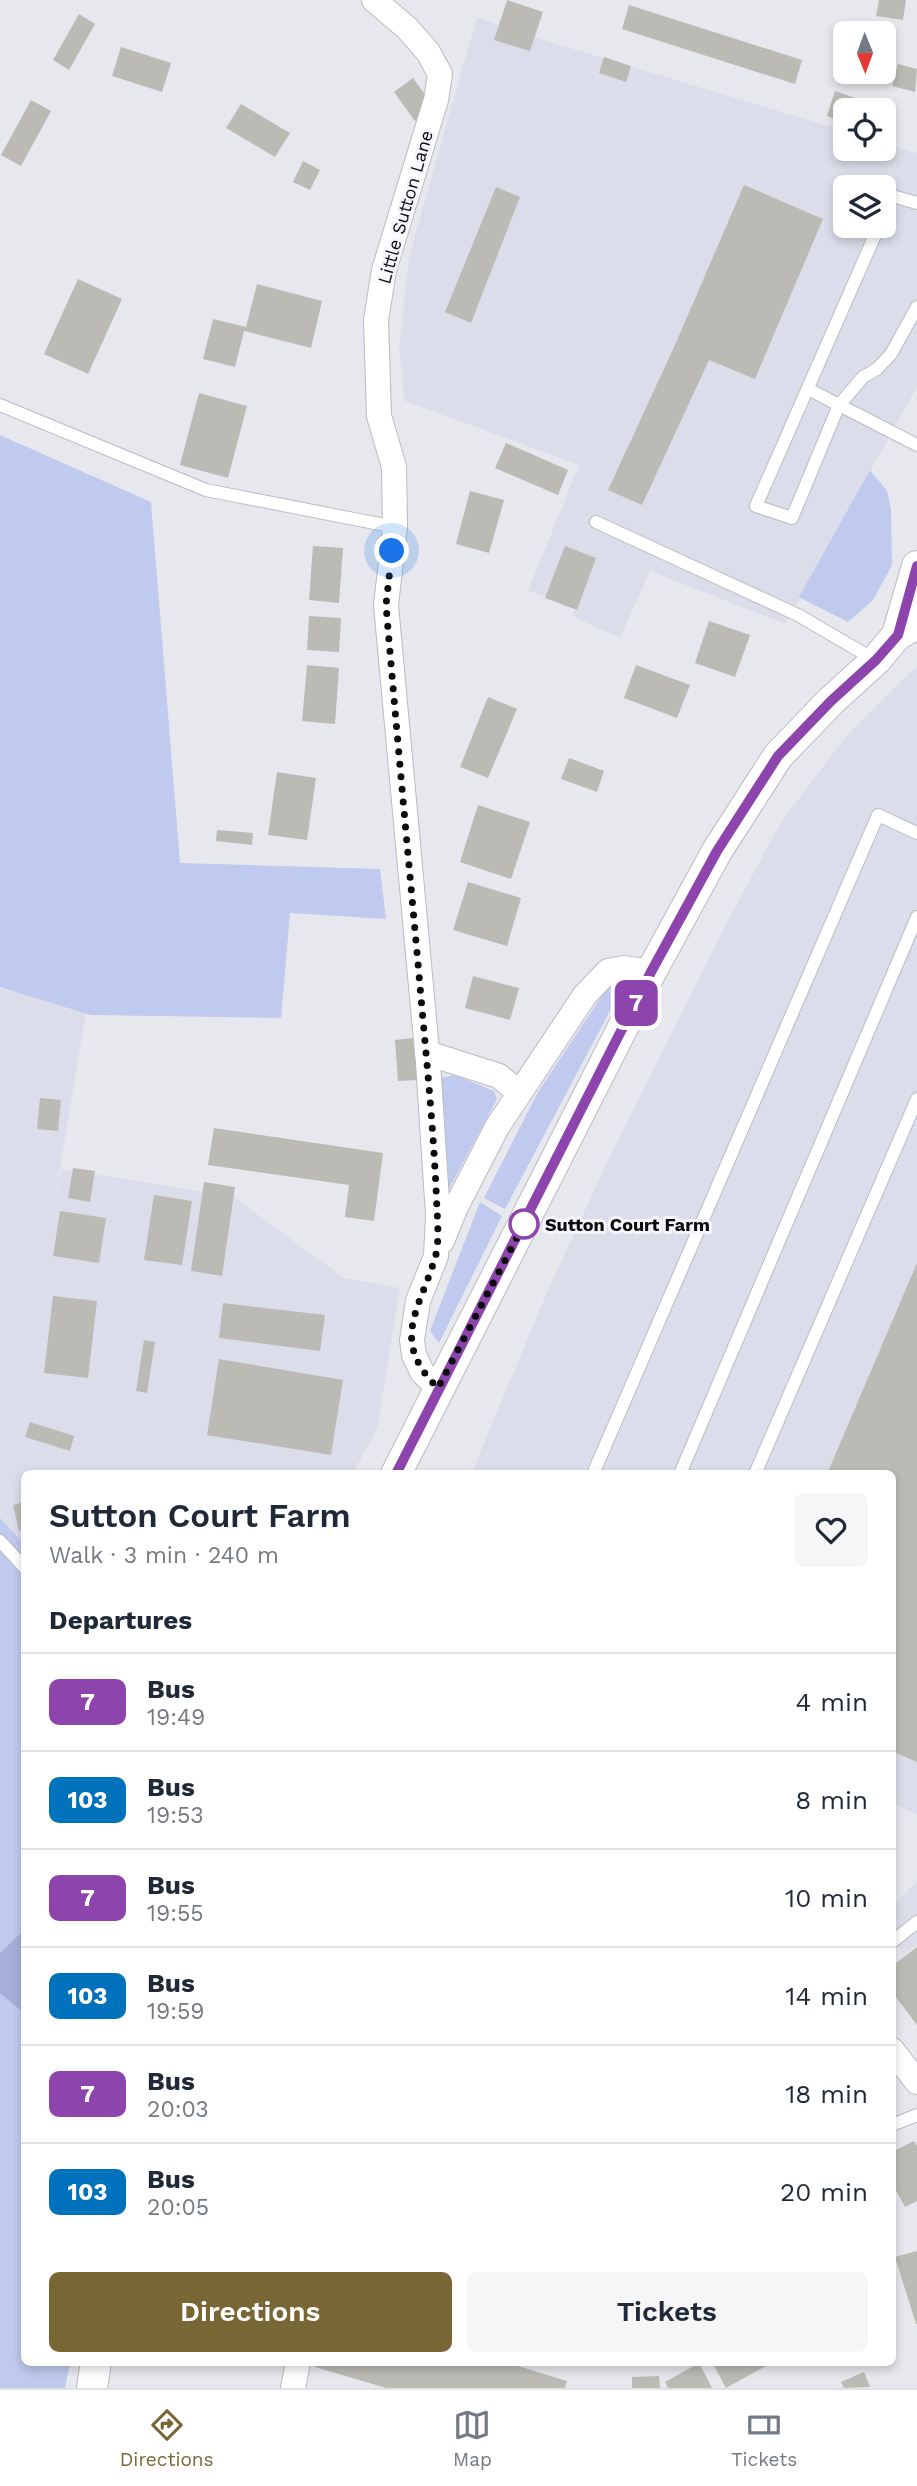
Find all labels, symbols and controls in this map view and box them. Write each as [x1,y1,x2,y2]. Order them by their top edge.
north arrow [833,21,896,84]
map controls [833,21,896,238]
button: locate [833,98,896,161]
street label: Little Sutton Lane [373,128,437,286]
button: layers [833,175,896,238]
your location [374,533,409,568]
line badge: 7 [613,980,659,1026]
text: 7 [629,989,643,1017]
marker: Sutton Court Farm [509,1209,539,1239]
place label: Sutton Court Farm [545,1214,710,1235]
button: heart [794,1493,868,1567]
text: Sutton Court Farm [49,1496,351,1535]
text: Walk · 3 min · 240 m [49,1542,279,1569]
text: Departures [49,1605,192,1635]
text: Bus [147,1674,195,1704]
text: 4 min [795,1687,868,1717]
text: 7 [80,1688,95,1716]
text: 19:49 [147,1704,205,1731]
text: Bus [147,1772,195,1802]
text: 8 min [795,1785,868,1815]
text: 103 [68,1786,107,1814]
text: 19:53 [147,1802,204,1829]
text: Bus [147,1870,195,1900]
text: 10 min [785,1883,868,1913]
text: 7 [80,1884,95,1912]
text: 19:55 [147,1900,204,1927]
text: Bus [147,1968,195,1998]
text: 14 min [785,1981,868,2011]
text: 103 [68,1982,107,2010]
text: 19:59 [147,1998,205,2025]
text: Bus [147,2066,195,2096]
text: 18 min [785,2079,868,2109]
text: 7 [80,2080,95,2108]
text: 20:03 [147,2096,209,2123]
text: Bus [147,2164,195,2194]
text: 20 min [780,2177,868,2207]
text: 103 [68,2178,107,2206]
text: 20:05 [147,2194,209,2221]
button: Directions [49,2272,452,2352]
button: Tickets [466,2272,868,2352]
tab: Directions [120,2406,214,2471]
tab: Map [453,2406,492,2471]
tab: Tickets [731,2406,797,2471]

